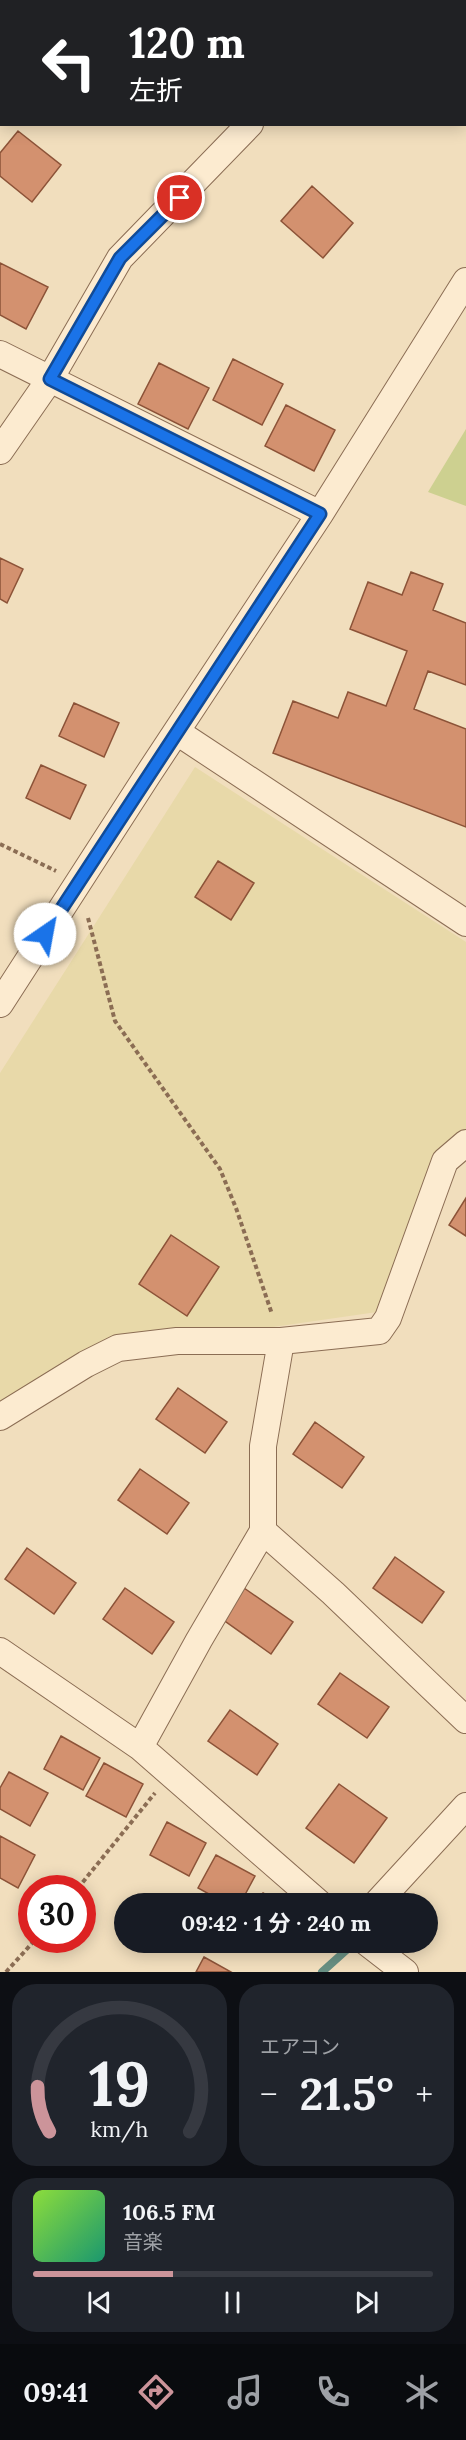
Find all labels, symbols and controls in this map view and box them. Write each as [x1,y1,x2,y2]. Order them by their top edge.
text: 120 m [129,16,245,70]
icon: left [30,24,108,102]
text: 左折 [129,73,183,107]
pin [154,172,205,223]
icon: arrive [163,181,196,214]
position arrow [13,902,77,966]
speed limit sign: 30 [18,1875,96,1953]
text: 09:42 · 1 分 · 240 m [181,1909,371,1937]
text: エアコン [260,2034,340,2059]
text: 19 [89,2043,150,2123]
text: 21.5° [299,2065,394,2122]
text: − [260,2073,278,2115]
text: + [415,2073,433,2115]
text: km/h [91,2115,149,2143]
text: 106.5 FM [123,2198,215,2226]
text: 音楽 [123,2229,163,2254]
icon: previous [83,2286,116,2319]
icon: pause [216,2286,249,2319]
icon: next [350,2286,383,2319]
icon: directions [135,2371,177,2413]
icon: music [224,2371,266,2413]
icon: phone [312,2371,354,2413]
icon: climate [401,2371,443,2413]
text: 09:41 [23,2375,88,2409]

